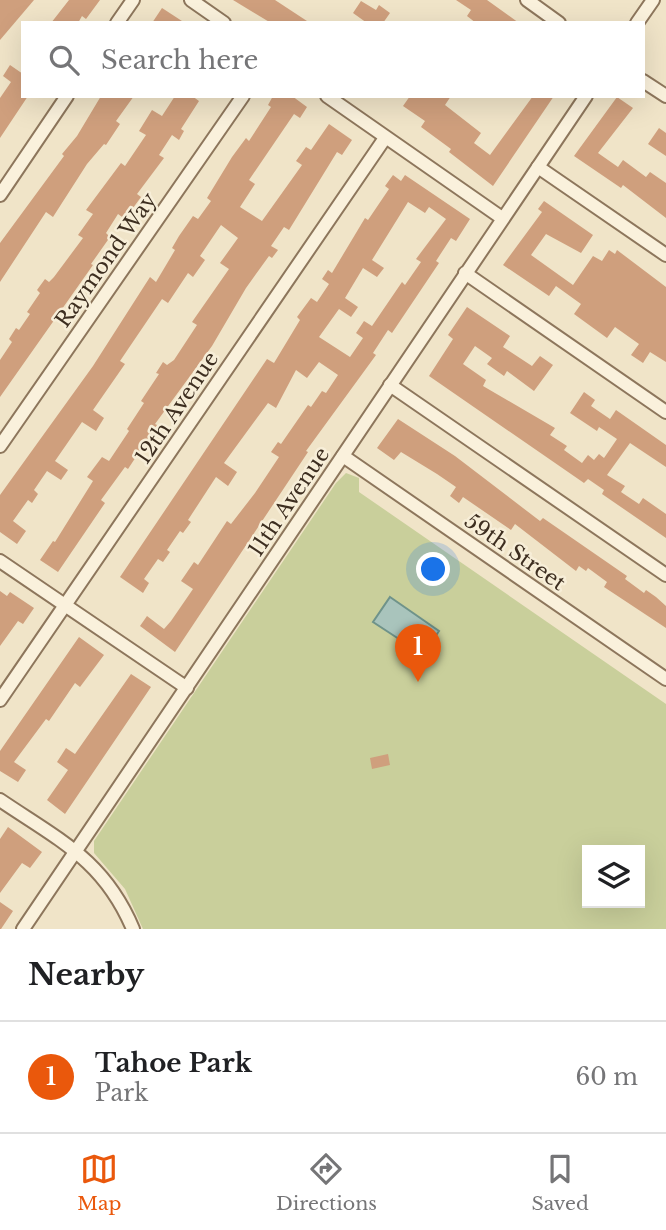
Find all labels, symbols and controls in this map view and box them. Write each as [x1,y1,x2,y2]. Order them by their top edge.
search box [21,21,645,98]
icon: search [45,41,83,79]
text: Search here [101,44,258,76]
street label: Raymond Way [50,187,163,332]
street label: 12th Avenue [130,347,224,469]
street label: 11th Avenue [243,442,335,562]
street label: 59th Street [460,508,570,596]
your location [416,552,450,586]
pin: 1 [395,624,441,682]
map controls [582,845,645,908]
button: layers [582,845,645,908]
text: Nearby [28,956,144,993]
text: Tahoe Park [95,1047,252,1079]
text: 1 [46,1063,56,1091]
text: 60 m [576,1063,638,1091]
text: Park [95,1079,148,1107]
tab: Map [77,1150,121,1215]
tab: Directions [276,1150,377,1215]
tab: Saved [531,1150,589,1215]

